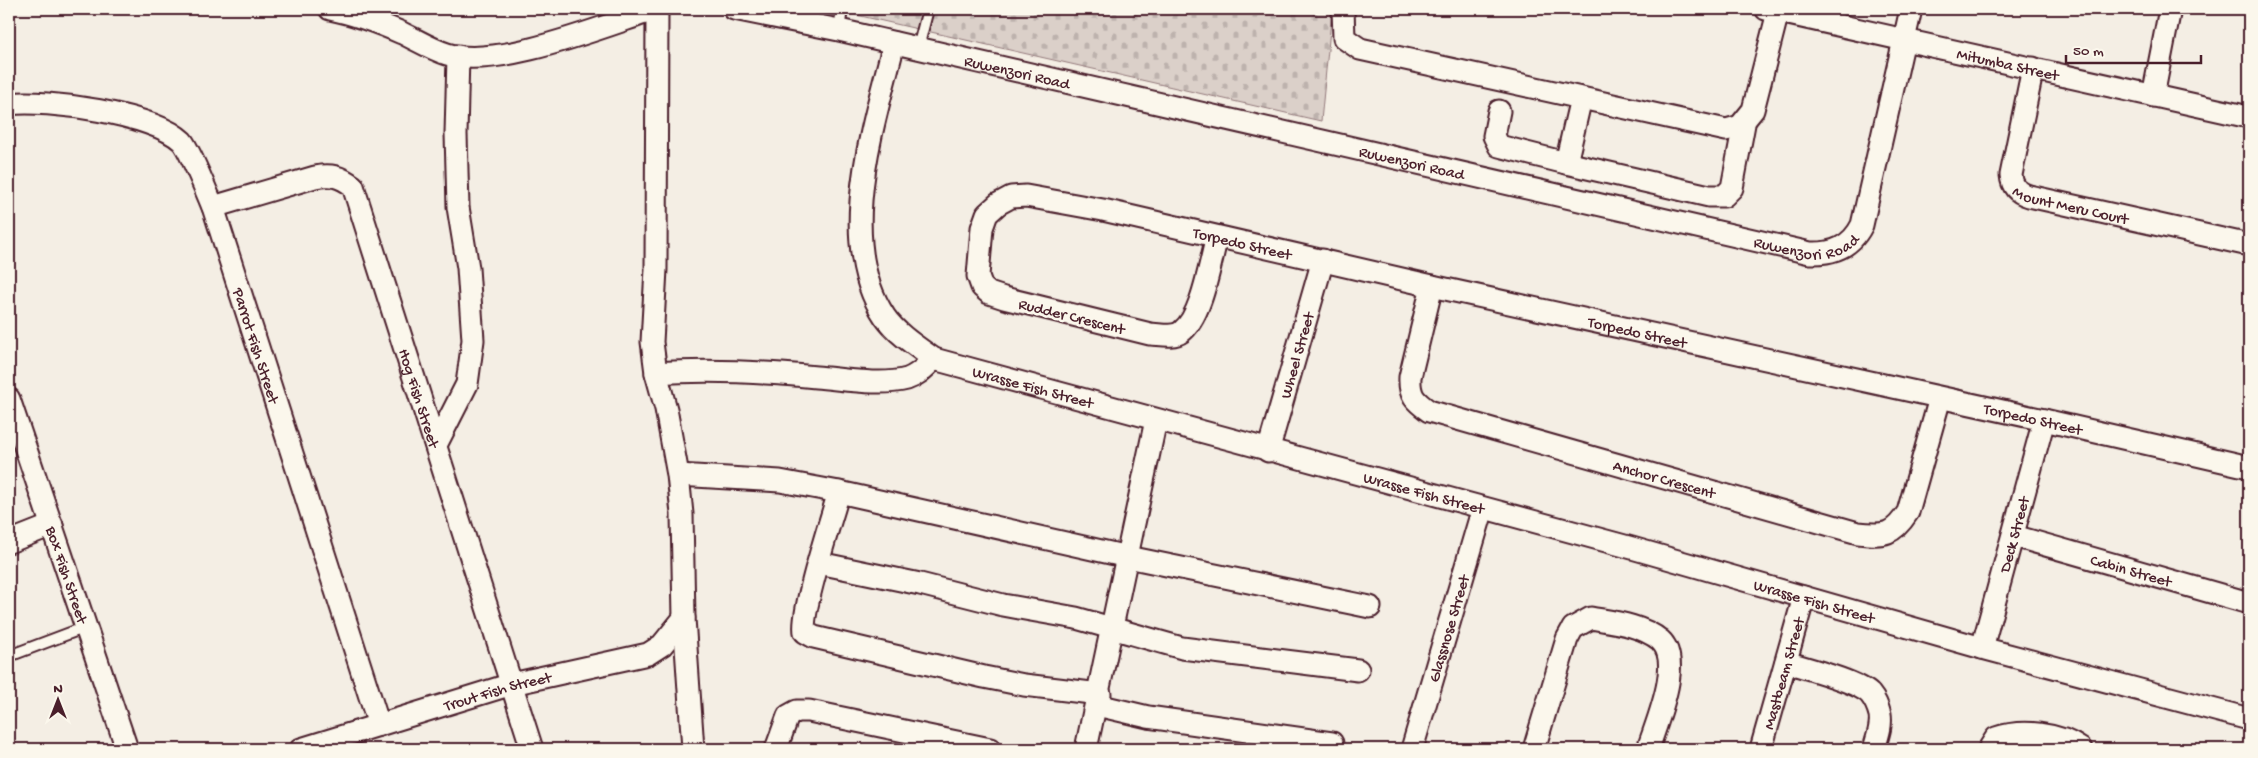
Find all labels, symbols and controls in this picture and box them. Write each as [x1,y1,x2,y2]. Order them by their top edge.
scale bar [2066,32,2200,64]
text: 50 m [2073,43,2104,61]
street label: Mitumba Street [1955,46,2061,87]
street label: Ruwenzori Road [962,53,1073,96]
street label: Ruwenzori Road [1357,144,1467,187]
street label: Mount Meru Court [2007,184,2131,231]
street label: Torpedo Street [1190,225,1294,267]
street label: Ruwenzori Road [1751,230,1866,266]
street label: Parrot Fish Street [226,285,282,408]
street label: Rudder Crescent [1016,296,1128,341]
street label: Wheel Street [1278,309,1321,401]
street label: Torpedo Street [1585,314,1689,355]
street label: Hog Fish Street [392,347,442,452]
street label: Wrasse Fish Street [970,364,1096,415]
street label: Torpedo Street [1980,401,2085,442]
street label: Anchor Crescent [1610,458,1718,505]
street label: Wrasse Fish Street [1361,470,1487,521]
street label: Deck Street [1997,494,2036,576]
street label: Box Fish Street [39,523,90,628]
street label: Cabin Street [2088,552,2175,594]
street label: Glassnose Street [1426,572,1476,685]
street label: Wrasse Fish Street [1751,577,1877,630]
street label: Mastbeam Street [1761,614,1811,732]
street label: Trout Fish Street [441,669,555,718]
north arrow [32,676,82,726]
text: N [53,681,63,698]

